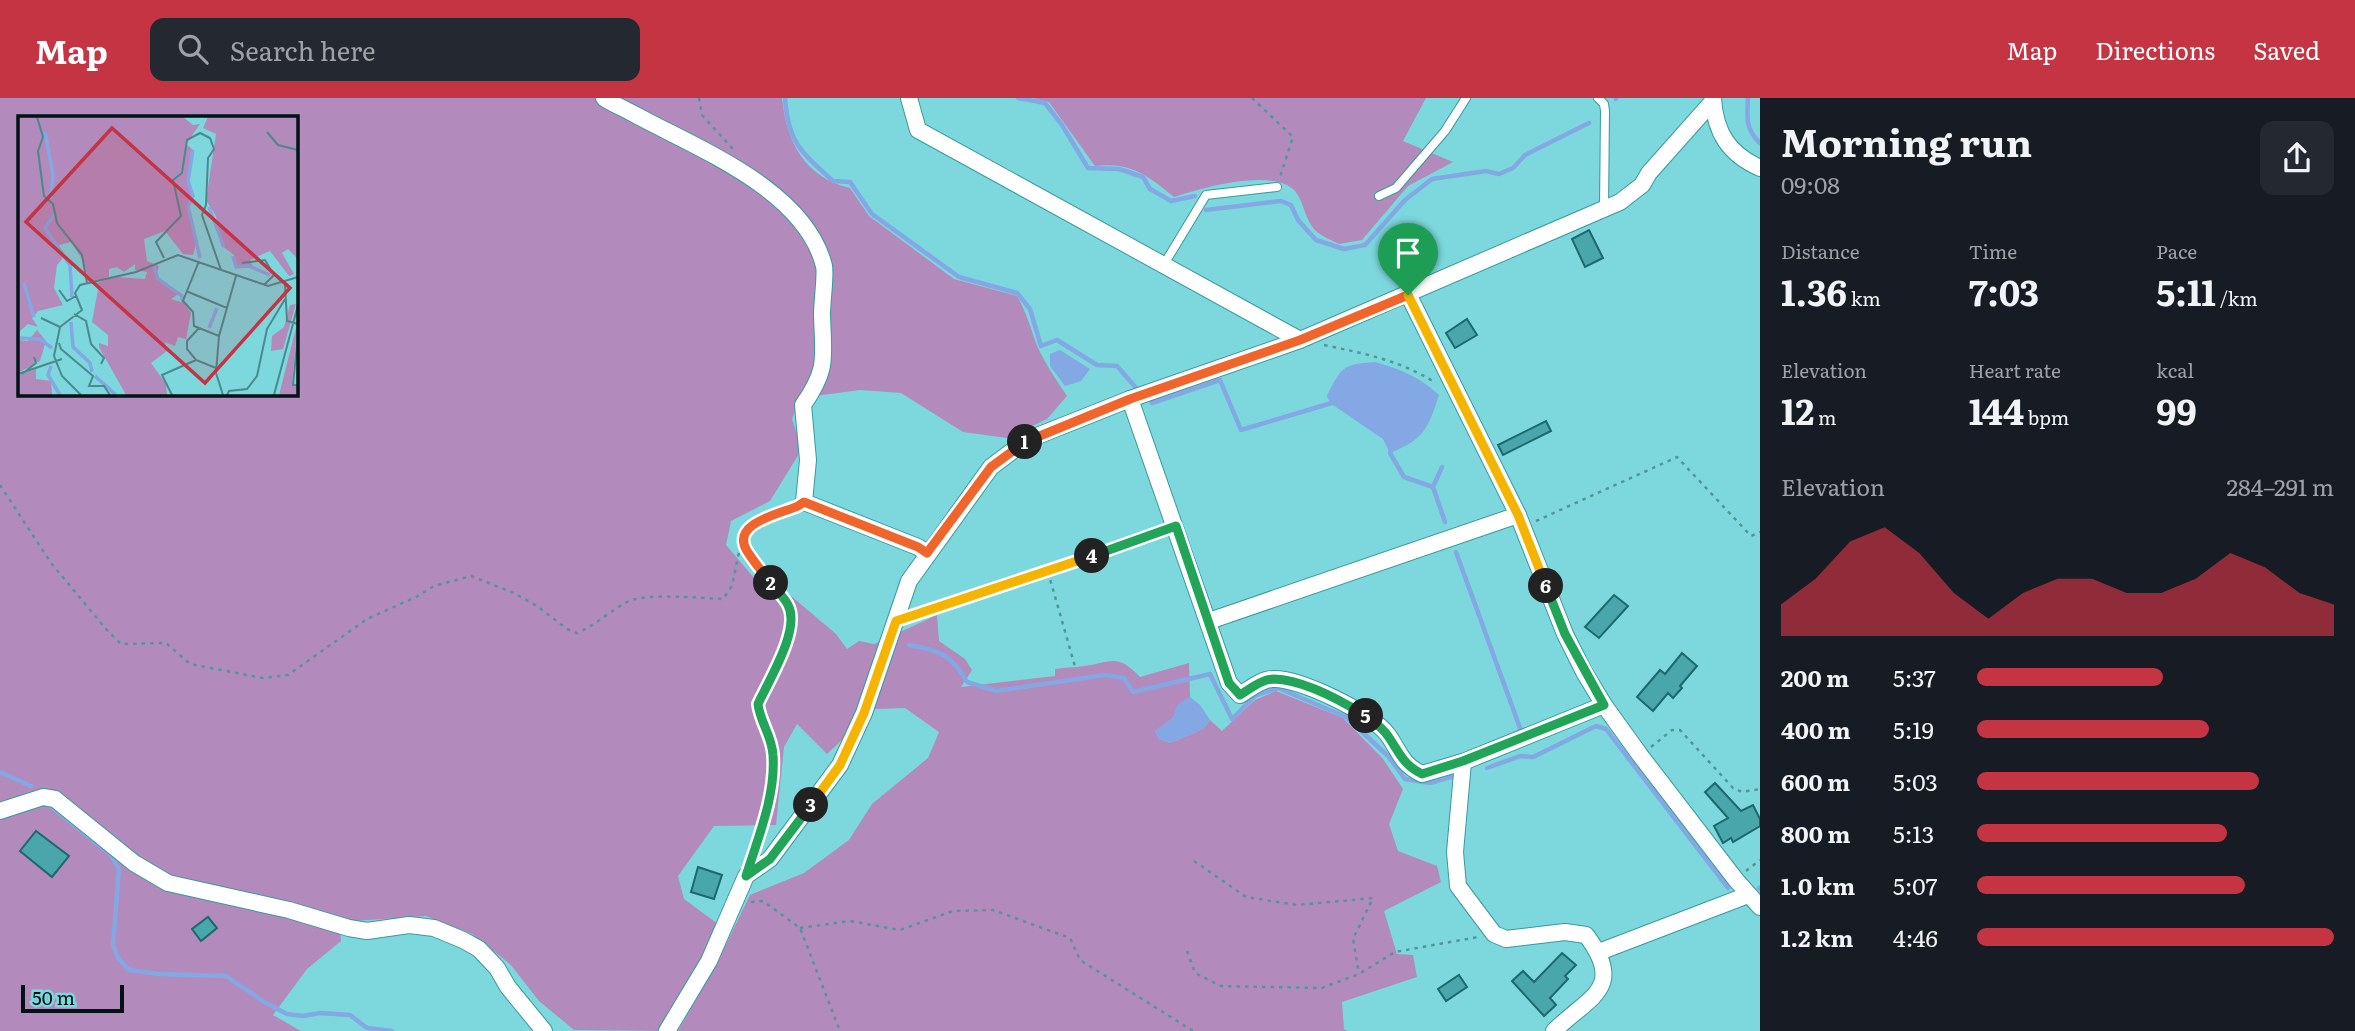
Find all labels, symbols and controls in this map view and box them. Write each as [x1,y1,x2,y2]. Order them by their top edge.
search box [150,18,640,81]
text: Map [35,25,108,74]
icon: search [174,30,212,68]
text: Search here [230,30,376,69]
text: Map [2006,32,2057,67]
text: Directions [2095,32,2215,67]
text: Saved [2253,32,2320,67]
text: Morning run [1781,112,2032,169]
inset map [18,116,298,396]
button: share [2260,121,2334,195]
text: 09:08 [1781,167,1840,201]
pin [1378,223,1438,295]
icon: arrive [1389,234,1427,272]
text: Distance [1781,237,1860,265]
text: Time [1969,237,2017,265]
text: Pace [2156,237,2197,265]
text: 1.36 [1781,265,1847,317]
text: 7:03 [1969,265,2039,317]
text: 5:11 [2156,265,2216,317]
text: km [1847,284,1881,312]
text: /km [2216,284,2258,312]
text: Elevation [1781,356,1867,384]
text: Heart rate [1969,356,2061,384]
text: kcal [2156,356,2194,384]
text: 12 [1781,384,1814,436]
text: 144 [1969,384,2024,436]
text: 99 [2156,384,2197,436]
text: m [1814,403,1837,431]
text: bpm [2024,403,2069,431]
pin: 1 [1007,424,1042,460]
text: 1 [1021,427,1028,455]
text: Elevation [1781,469,1885,503]
text: 284–291 m [2226,469,2334,503]
pin: 4 [1074,538,1110,574]
text: 4 [1086,541,1097,569]
pin: 2 [754,566,788,601]
text: 2 [765,568,776,596]
pin: 6 [1528,568,1564,603]
text: 6 [1540,571,1551,599]
text: 200 m [1781,660,1849,694]
text: 5:37 [1893,660,1936,694]
pin: 5 [1348,698,1384,734]
text: 5 [1360,701,1371,729]
text: 400 m [1781,712,1851,746]
text: 5:19 [1893,712,1934,746]
text: 600 m [1781,764,1850,798]
text: 5:03 [1893,764,1938,798]
pin: 3 [794,788,828,822]
text: 3 [805,790,816,818]
text: 800 m [1781,816,1850,850]
text: 5:13 [1893,816,1934,850]
text: 1.0 km [1781,868,1855,902]
text: 5:07 [1893,868,1937,902]
text: 1.2 km [1781,920,1853,954]
text: 4:46 [1893,920,1938,954]
scale bar [21,982,124,1014]
text: 50 m [32,983,75,1011]

